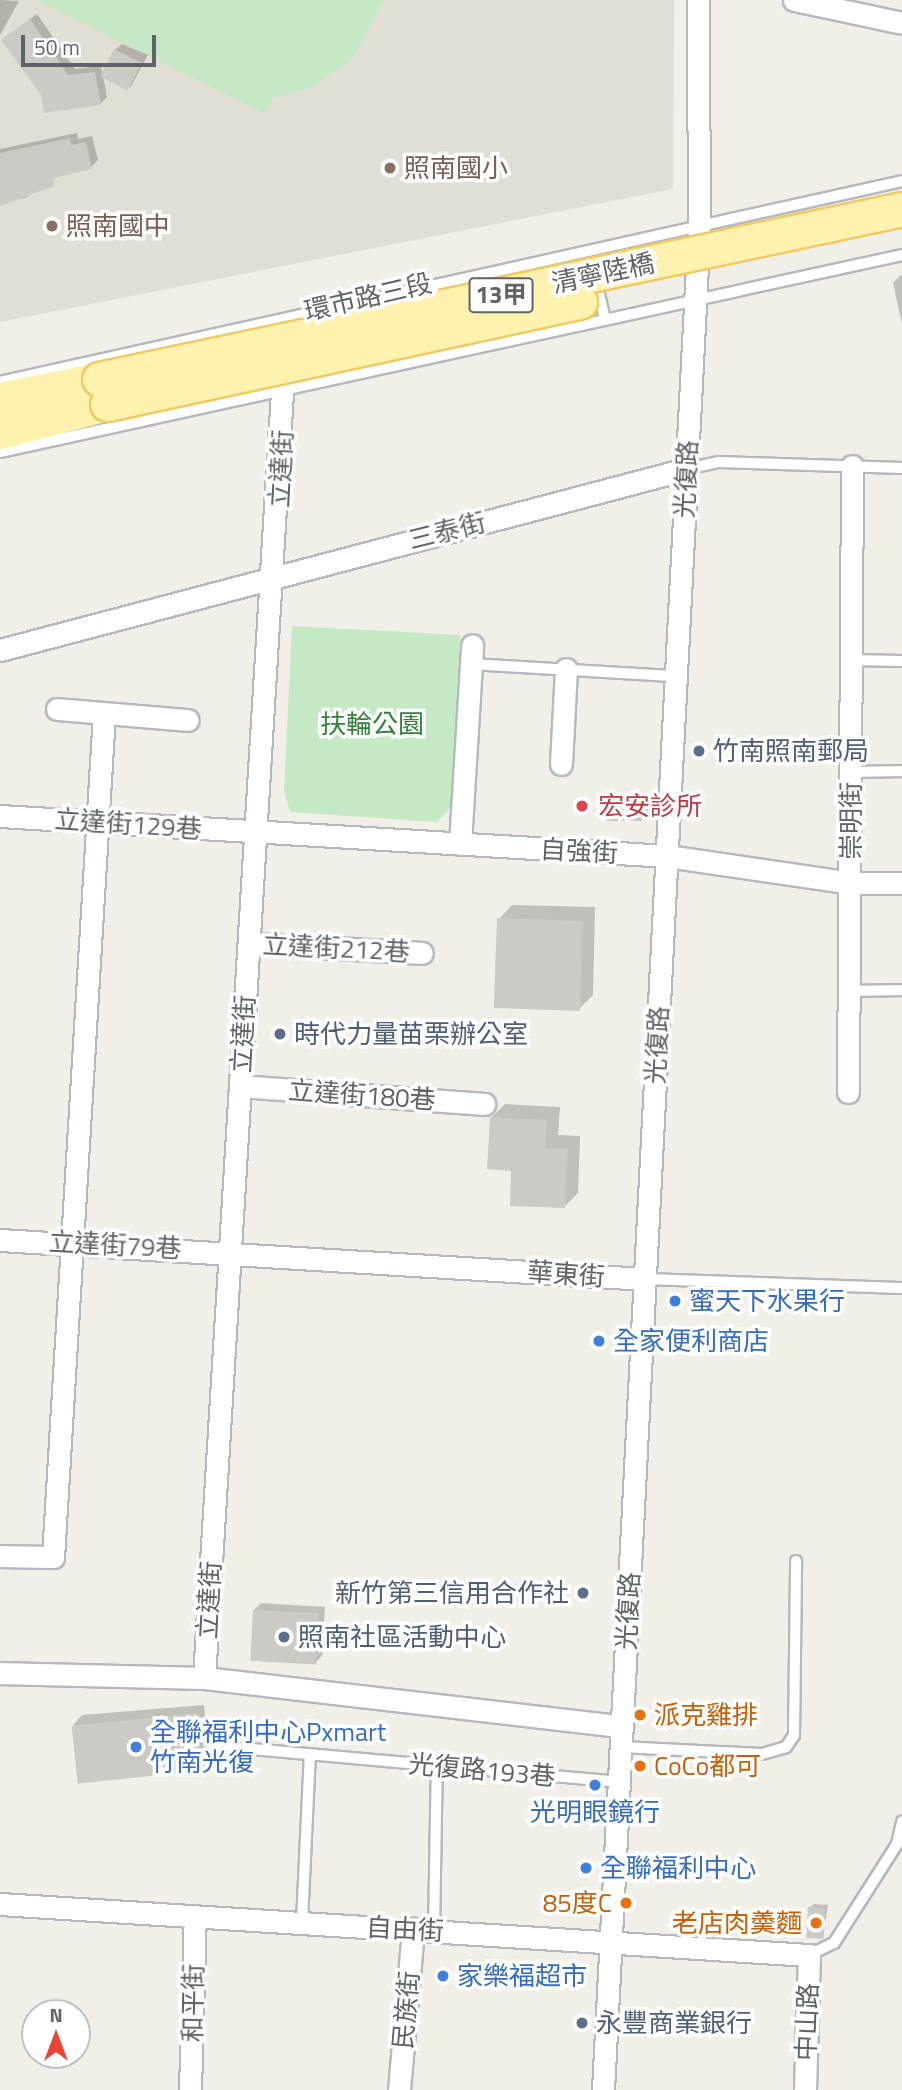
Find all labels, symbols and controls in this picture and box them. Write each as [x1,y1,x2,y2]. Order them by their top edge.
scale bar [24,21,159,65]
text: 50 m [34,31,80,63]
place label: 照南國小 [404,152,508,184]
marker: 照南國小 [382,160,398,176]
place label: 照南國中 [66,210,170,242]
marker: 照南國中 [44,218,60,234]
street label: 清寧陸橋 [549,247,657,299]
street label: 環市路三段 [301,267,435,327]
road number: 13甲 [468,274,534,316]
street label: 立達街 [263,429,299,509]
street label: 光復路 [668,439,704,519]
street label: 三泰街 [405,506,489,556]
park label: 扶輪公園 [320,708,424,740]
place label: 竹南照南郵局 [713,735,869,767]
marker: 竹南照南郵局 [691,743,707,759]
street label: 崇明街 [835,782,867,860]
place label: 宏安診所 [598,790,702,822]
marker: 宏安診所 [572,796,592,816]
street label: 立達街129巷 [53,803,203,845]
street label: 自強街 [539,833,619,869]
street label: 立達街212巷 [261,929,411,967]
street label: 立達街 [225,994,261,1074]
street label: 光復路 [639,1005,675,1085]
place label: 時代力量苗栗辦公室 [294,1018,528,1050]
marker: 時代力量苗栗辦公室 [272,1026,288,1042]
street label: 立達街180巷 [287,1074,437,1116]
street label: 立達街79巷 [48,1226,182,1264]
street label: 華東街 [526,1256,606,1292]
place label: 蜜天下水果行 [689,1285,845,1317]
marker: 蜜天下水果行 [667,1293,683,1309]
place label: 全家便利商店 [613,1325,769,1357]
marker: 全家便利商店 [591,1333,607,1349]
street label: 立達街 [191,1560,227,1640]
street label: 光復路 [610,1571,646,1651]
place label: 新竹第三信用合作社 [335,1577,569,1609]
marker: 新竹第三信用合作社 [575,1585,591,1601]
place label: 照南社區活動中心 [298,1621,506,1653]
marker: 照南社區活動中心 [276,1629,292,1645]
place label: 派克雞排 [654,1699,758,1731]
marker: 派克雞排 [632,1707,648,1723]
place label: 全聯福利中心Pxmart 竹南光復 [150,1716,386,1778]
marker: 全聯福利中心Pxmart 竹南光復 [128,1739,144,1755]
street label: 光復路193巷 [407,1748,557,1792]
place label: CoCo都可 [654,1750,761,1782]
marker: CoCo都可 [632,1758,648,1774]
marker: 光明眼鏡行 [587,1777,603,1793]
place label: 光明眼鏡行 [530,1796,660,1828]
place label: 全聯福利中心 [600,1852,756,1884]
marker: 全聯福利中心 [578,1860,594,1876]
place label: 85度C [543,1887,612,1919]
marker: 85度C [618,1895,634,1911]
place label: 老店肉羮麵 [672,1907,802,1939]
street label: 自由街 [365,1911,445,1947]
marker: 老店肉羮麵 [808,1915,824,1931]
place label: 家樂福超市 [457,1960,587,1992]
street label: 和平街 [177,1964,209,2042]
marker: 家樂福超市 [435,1968,451,1984]
street label: 民族街 [387,1970,425,2050]
street label: 中山路 [790,1982,824,2062]
north arrow [21,1999,91,2069]
text: N [49,2000,63,2029]
place label: 永豐商業銀行 [596,2007,752,2039]
marker: 永豐商業銀行 [574,2015,590,2031]

